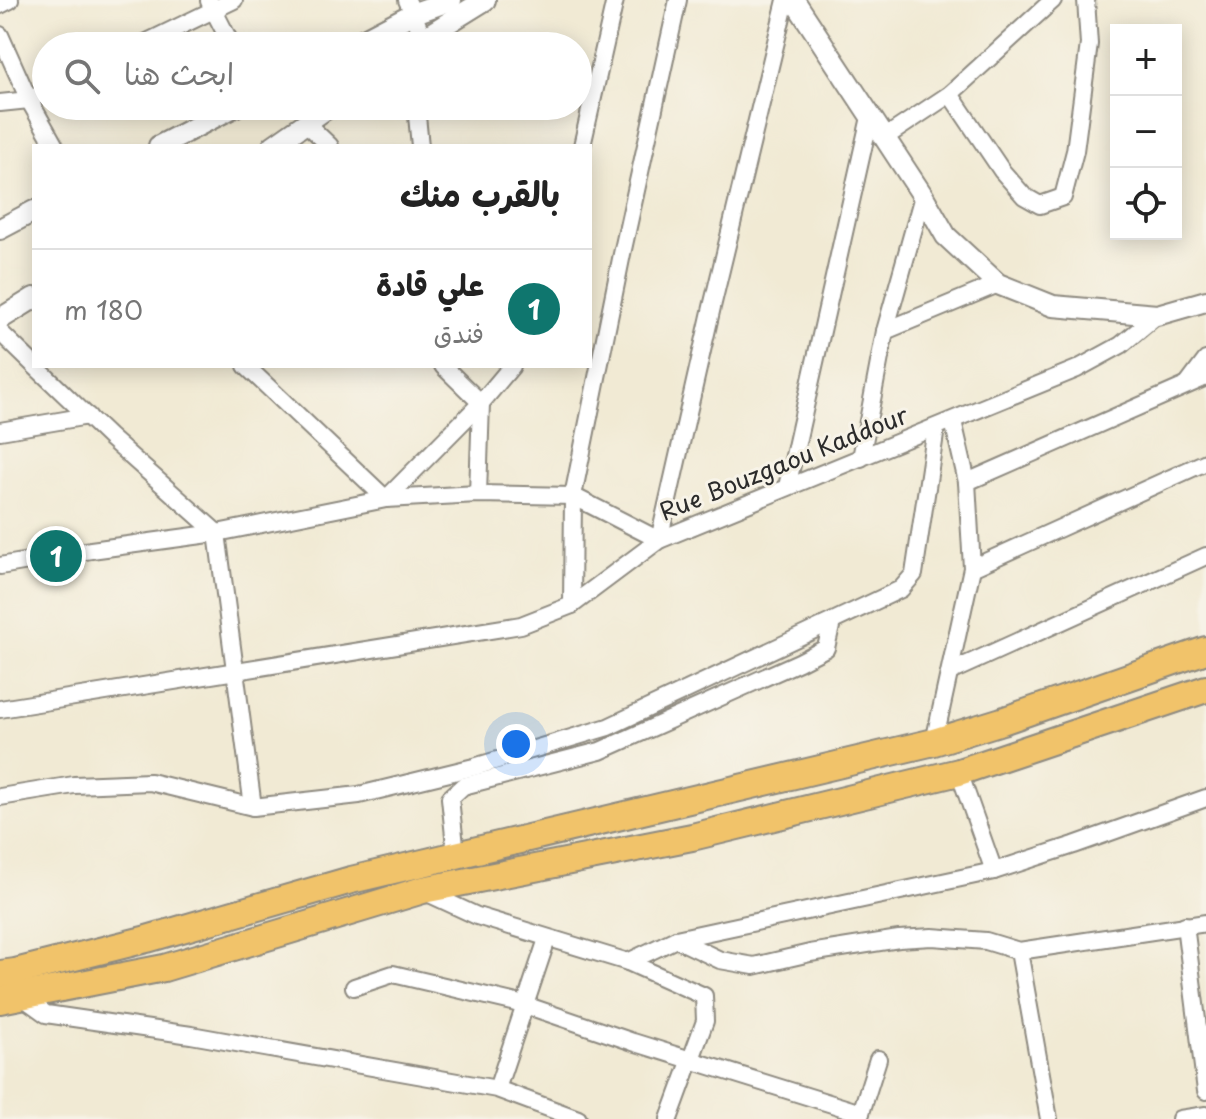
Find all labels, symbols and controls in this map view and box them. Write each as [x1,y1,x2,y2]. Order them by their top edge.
map controls [1110,24,1182,240]
button: + [1110,24,1182,96]
search box [32,32,592,120]
text: ابحث هنا [124,50,234,95]
icon: search [60,54,104,98]
button: − [1110,96,1182,168]
text: بالقرب منك [400,167,560,219]
button: locate [1110,168,1182,240]
text: علي قادة [376,261,484,306]
text: 180 m [64,290,143,329]
text: 1 [528,290,540,329]
text: فندق [433,313,484,352]
street label: Rue Bouzgaou Kaddour [653,395,914,529]
pin: 1 [30,526,82,586]
your location [496,724,536,764]

